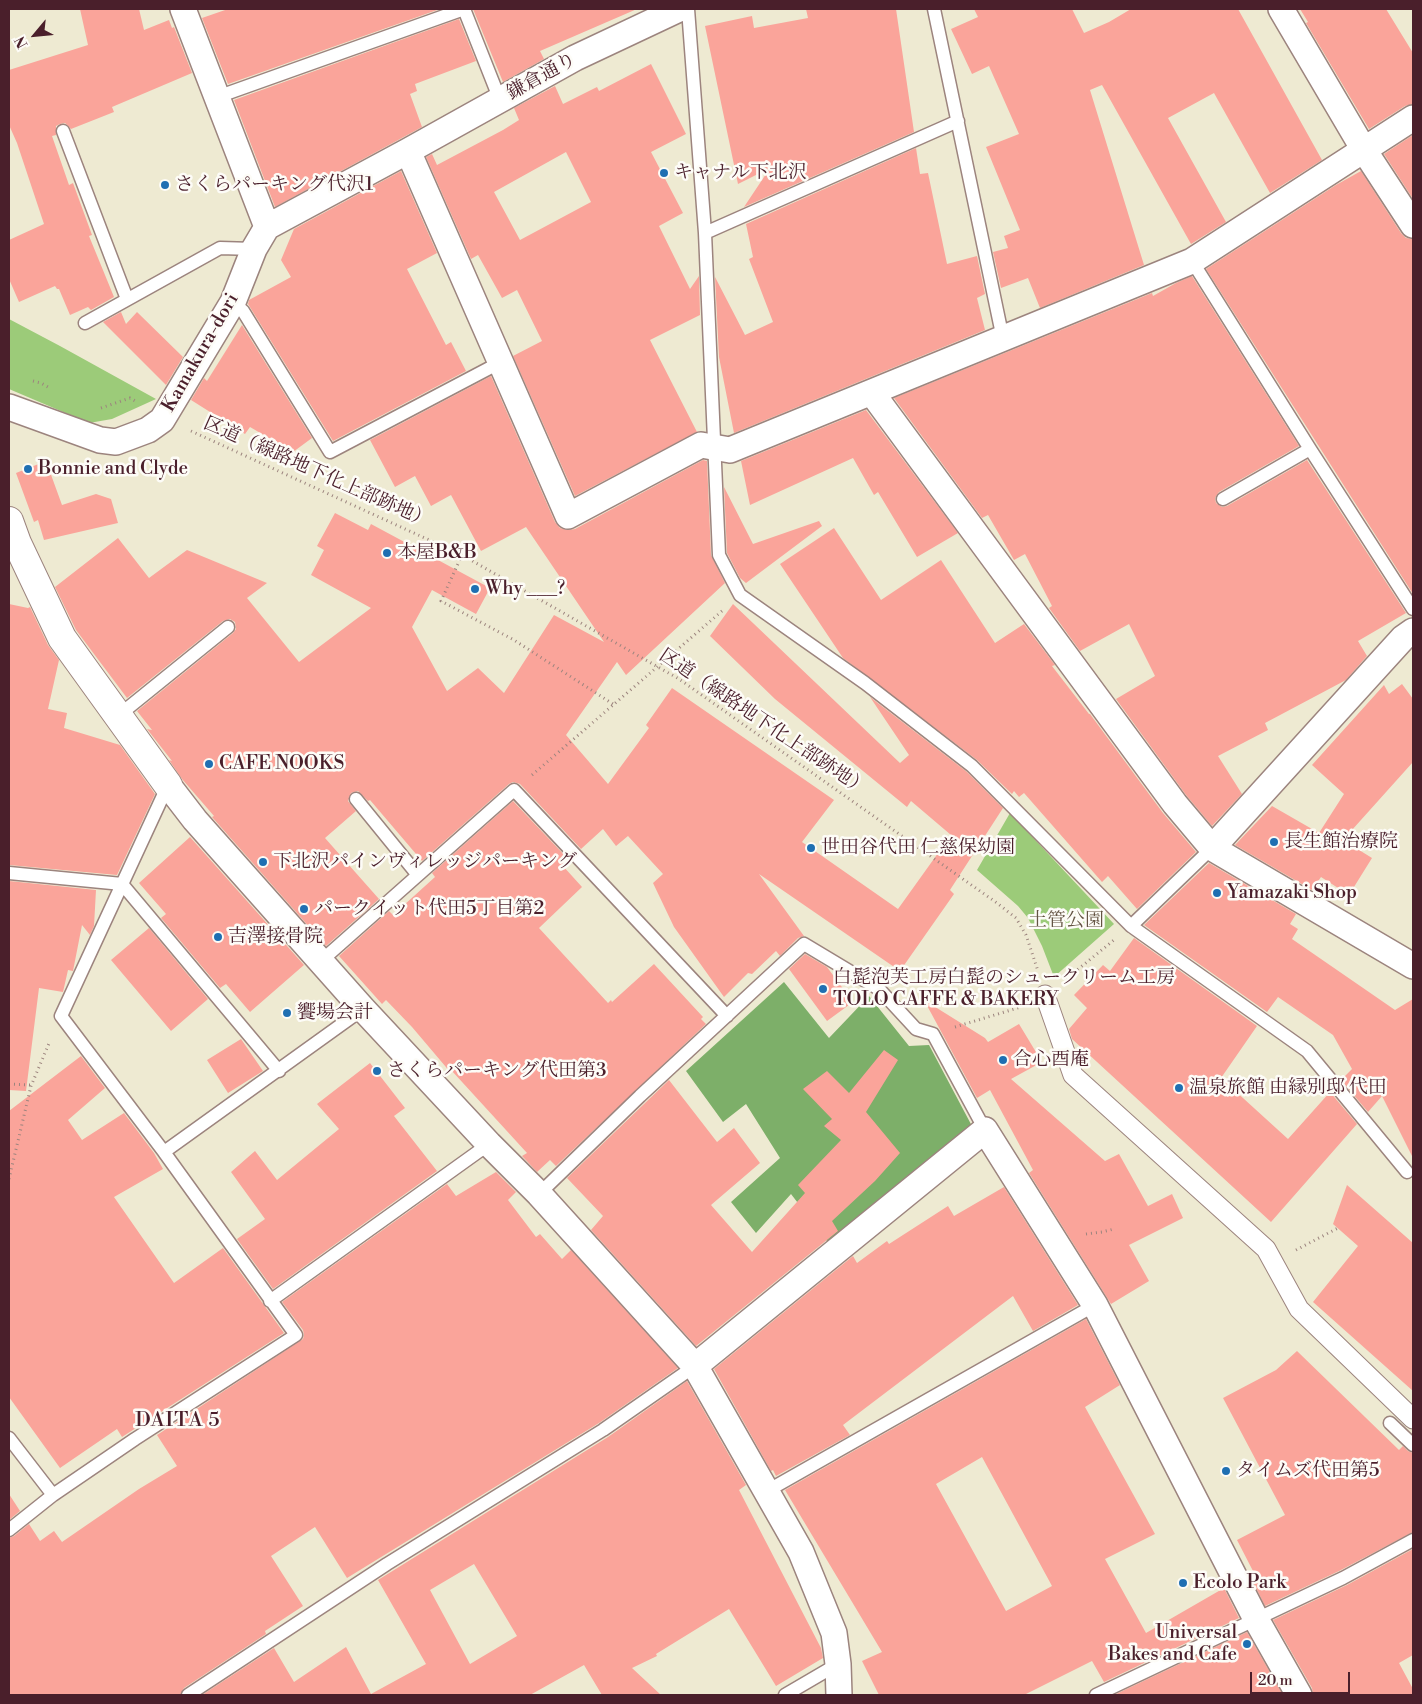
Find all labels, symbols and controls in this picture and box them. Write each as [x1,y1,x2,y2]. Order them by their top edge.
north arrow [10,10,60,60]
text: N [11,33,32,51]
street label: 鎌倉通り [503,49,581,105]
place label: キャナル下北沢 [674,162,807,184]
marker: キャナル下北沢 [658,167,670,179]
place label: さくらパーキング代沢1 [175,174,373,196]
marker: さくらパーキング代沢1 [159,179,171,191]
street label: Kamakura-dori [158,290,244,416]
street label: 区道（線路地下化上部跡地） [200,412,434,534]
place label: Bonnie and Clyde [38,458,188,480]
marker: Bonnie and Clyde [22,463,34,475]
place label: 本屋B&B [397,542,477,564]
marker: 本屋B&B [381,547,393,559]
place label: Why ___? [485,578,565,600]
marker: Why ___? [469,583,481,595]
street label: 区道（線路地下化上部跡地） [654,644,872,802]
place label: CAFE NOOKS [219,753,344,775]
marker: CAFE NOOKS [203,758,215,770]
place label: 長生館治療院 [1284,831,1398,853]
marker: 長生館治療院 [1268,836,1280,848]
place label: 世田谷代田 仁慈保幼園 [821,837,1015,859]
marker: 世田谷代田 仁慈保幼園 [805,842,817,854]
place label: 下北沢パインヴィレッジパーキング [273,851,577,873]
marker: 下北沢パインヴィレッジパーキング [257,856,269,868]
place label: Yamazaki Shop [1227,882,1357,904]
marker: Yamazaki Shop [1211,887,1223,899]
place label: パークイット代田5丁目第2 [314,898,544,920]
marker: パークイット代田5丁目第2 [298,903,310,915]
park label: 土管公園 [1028,910,1104,932]
place label: 吉澤接骨院 [228,926,323,948]
marker: 吉澤接骨院 [212,931,224,943]
place label: 白髭泡芙工房白髭のシュークリーム工房 TOLO CAFFE & BAKERY [833,967,1175,1011]
marker: 白髭泡芙工房白髭のシュークリーム工房 TOLO CAFFE & BAKERY [817,983,829,995]
place label: 饗場会計 [297,1002,373,1024]
marker: 饗場会計 [281,1007,293,1019]
place label: 合心酉庵 [1013,1049,1089,1071]
marker: 合心酉庵 [997,1054,1009,1066]
place label: さくらパーキング代田第3 [387,1060,606,1082]
marker: さくらパーキング代田第3 [371,1065,383,1077]
place label: 温泉旅館 由縁別邸 代田 [1189,1077,1387,1099]
marker: 温泉旅館 由縁別邸 代田 [1173,1082,1185,1094]
district label: DAITA 5 [134,1409,222,1433]
place label: タイムズ代田第5 [1236,1460,1379,1482]
marker: タイムズ代田第5 [1220,1465,1232,1477]
place label: Ecolo Park [1193,1572,1286,1594]
marker: Ecolo Park [1177,1577,1189,1589]
place label: Universal Bakes and Cafe [1108,1622,1237,1666]
marker: Universal Bakes and Cafe [1241,1638,1253,1650]
scale bar [1252,1662,1352,1694]
text: 20 m [1258,1671,1293,1690]

